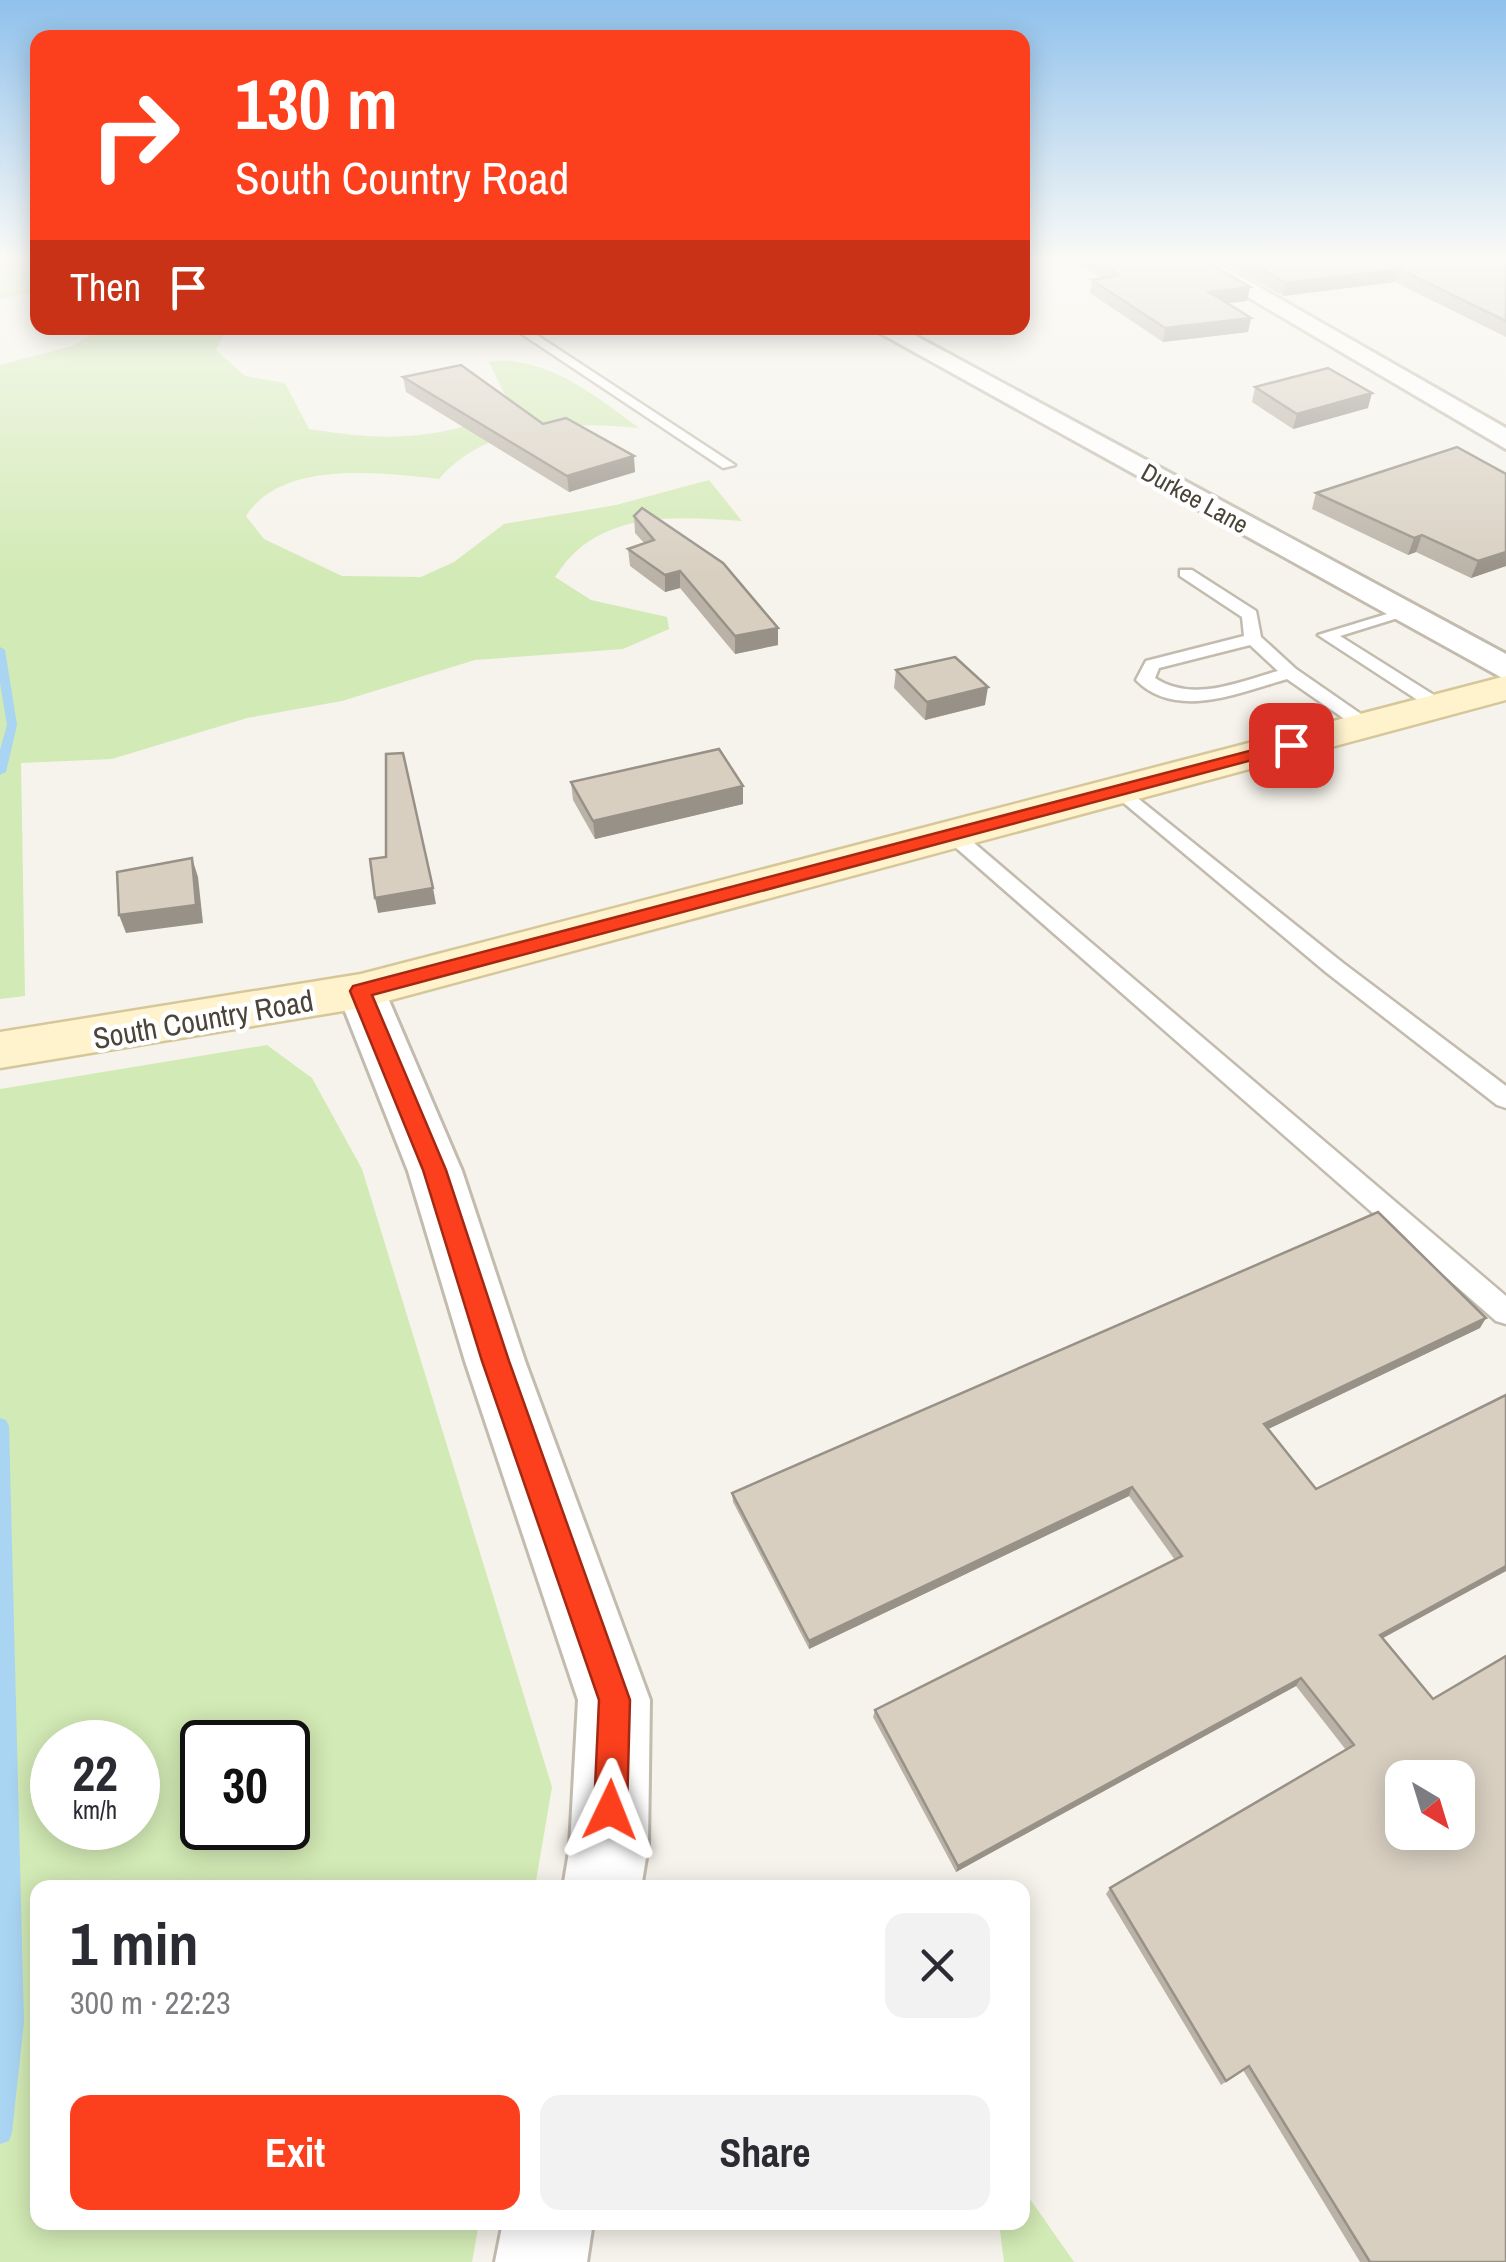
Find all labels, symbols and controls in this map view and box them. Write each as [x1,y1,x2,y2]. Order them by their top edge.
text: 130 m [235,57,398,151]
icon: right [70,70,200,200]
text: South Country Road [235,147,569,208]
icon: arrive [161,260,216,315]
text: Then [70,262,141,313]
street label: Durkee Lane [1135,455,1255,541]
pin [1249,703,1334,788]
icon: arrive [1264,718,1319,773]
street label: South Country Road [90,980,316,1058]
speed limit sign: 30 [180,1720,310,1850]
text: 22 [72,1739,118,1807]
position arrow [558,1758,662,1862]
north arrow [1385,1760,1475,1850]
map controls [1385,1760,1475,1850]
text: km/h [73,1793,117,1827]
text: 1 min [70,1903,199,1984]
button: close [885,1913,990,2018]
text: 300 m · 22:23 [70,1981,230,2024]
button: Exit [70,2095,520,2210]
button: Share [540,2095,990,2210]

